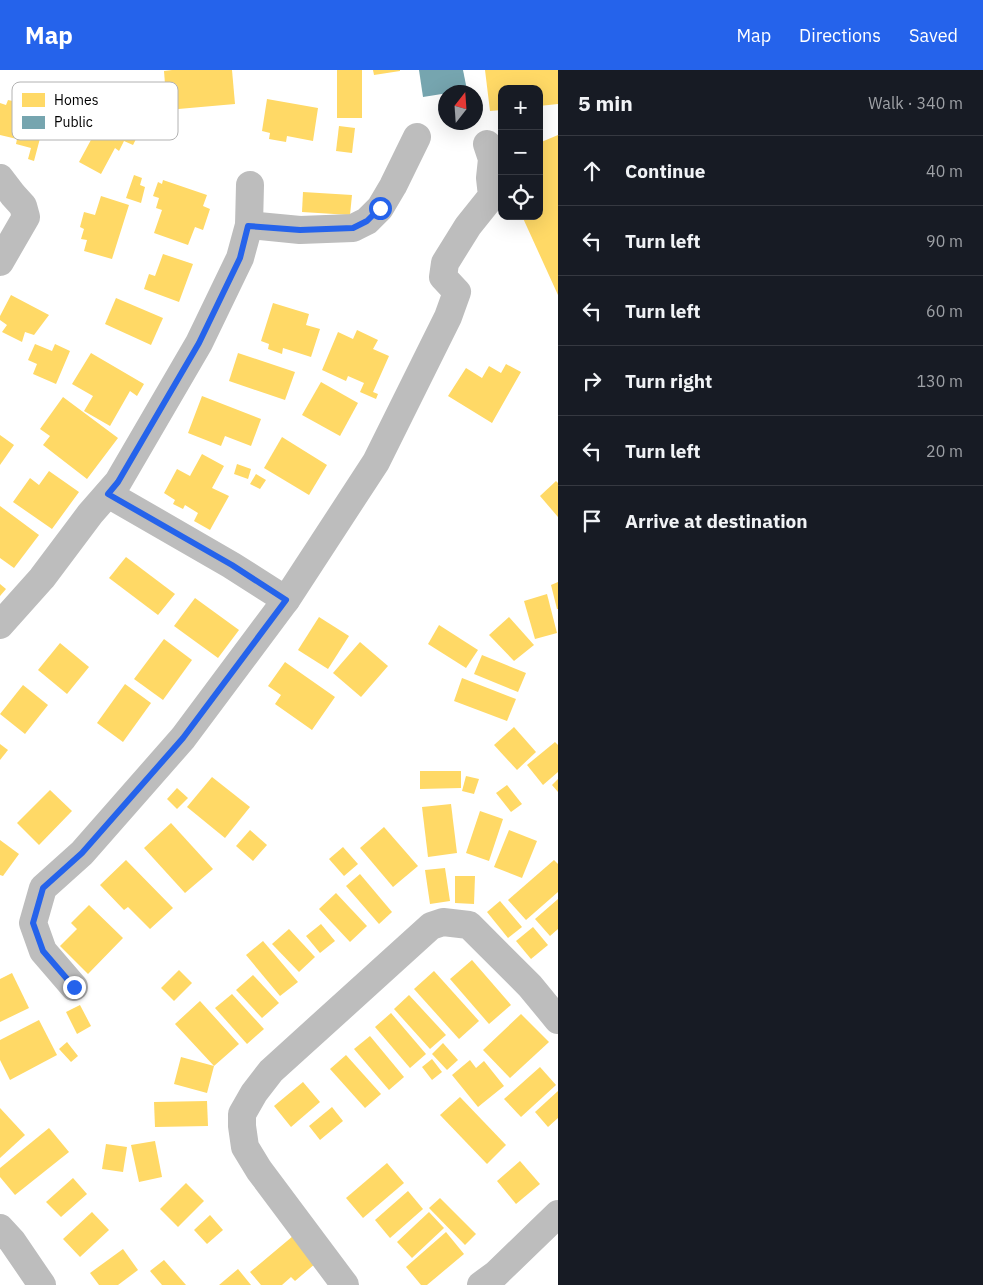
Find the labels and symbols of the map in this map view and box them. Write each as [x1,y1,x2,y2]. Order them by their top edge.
legend [12,82,178,140]
north arrow [438,85,483,130]
text: Homes [54,91,99,109]
text: Public [54,113,93,131]
route start [369,197,392,220]
route end [63,976,86,999]

